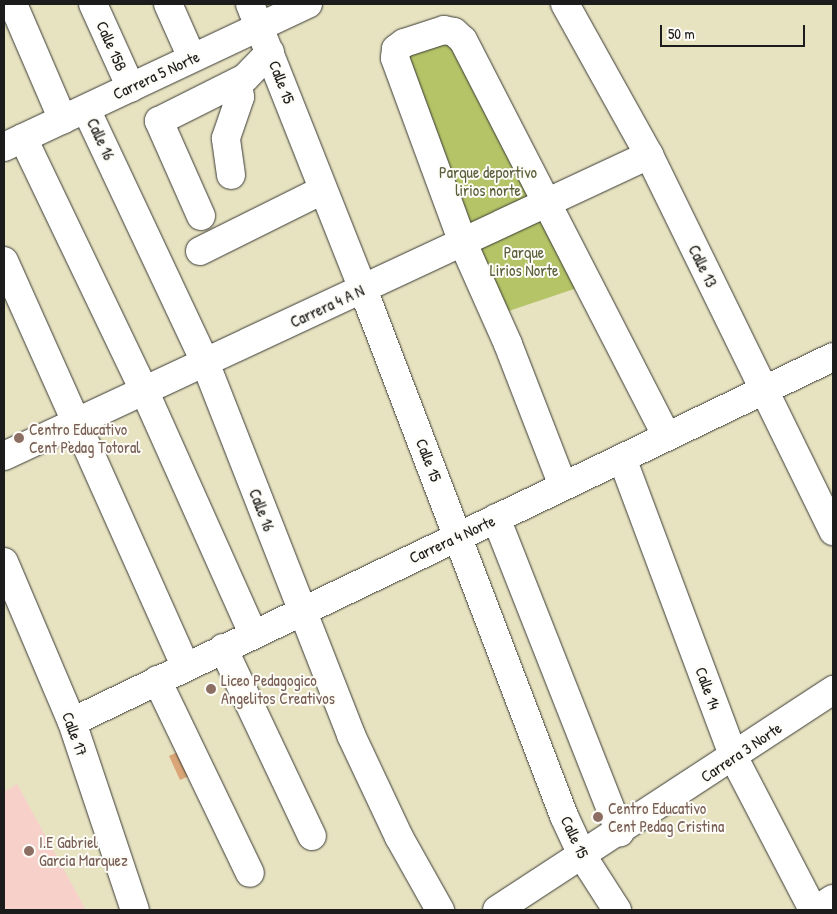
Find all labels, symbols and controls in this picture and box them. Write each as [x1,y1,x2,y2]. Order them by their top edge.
scale bar [662,15,807,47]
street label: Calle 15B [93,18,131,74]
text: 50 m [668,23,695,44]
street label: Carrera 5 Norte [110,47,202,103]
street label: Calle 15 [265,58,299,106]
street label: Calle 16 [83,115,119,163]
park label: Parque deportivo lirios norte [439,162,537,200]
park label: Parque Lirios Norte [490,242,558,280]
street label: Calle 13 [685,242,721,290]
street label: Carrera 4 A N [287,280,367,332]
place label: Centro Educativo Cent Pedag Totoral [29,419,141,457]
marker: Centro Educativo Cent Pedag Totoral [13,432,25,444]
street label: Calle 15 [412,436,446,484]
street label: Calle 16 [245,486,279,534]
street label: Carrera 4 Norte [406,511,498,567]
street label: Calle 14 [691,664,725,712]
place label: Liceo Pedagogico Angelitos Creativos [221,670,335,708]
marker: Liceo Pedagogico Angelitos Creativos [205,683,217,695]
street label: Calle 17 [58,709,92,759]
street label: Carrera 3 Norte [697,718,785,786]
place label: Centro Educativo Cent Pedag Cristina [608,798,724,836]
marker: Centro Educativo Cent Pedag Cristina [592,811,604,823]
street label: Calle 15 [557,813,593,861]
place label: I.E Gabriel Garcia Marquez [39,832,128,870]
marker: I.E Gabriel Garcia Marquez [23,845,35,857]

